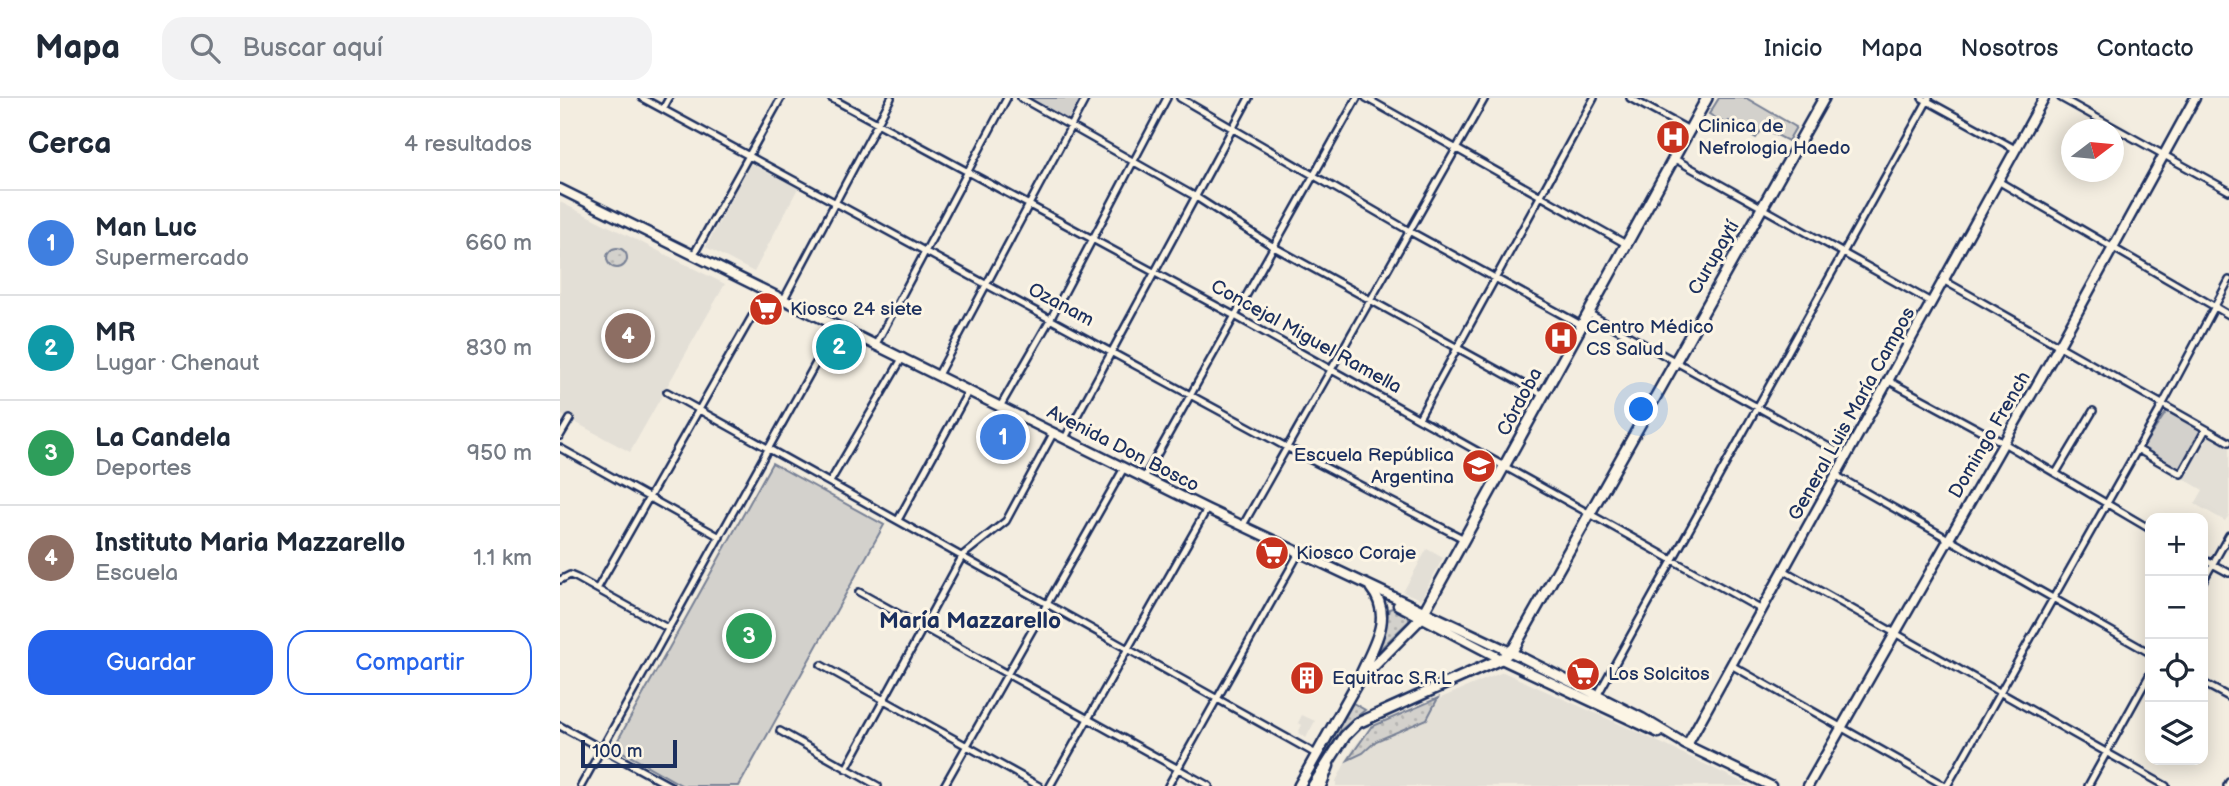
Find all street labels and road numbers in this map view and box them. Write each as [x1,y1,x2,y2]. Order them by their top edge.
street label: Curupaytí [1683,216,1745,299]
street label: Concejal Miguel Ramella [1207,275,1405,399]
street label: Ozanam [1024,278,1098,332]
street label: General Luis María Campos [1784,303,1920,525]
street label: Córdoba [1492,364,1548,440]
street label: Domingo French [1944,368,2036,502]
street label: Avenida Don Bosco [1043,401,1203,497]

